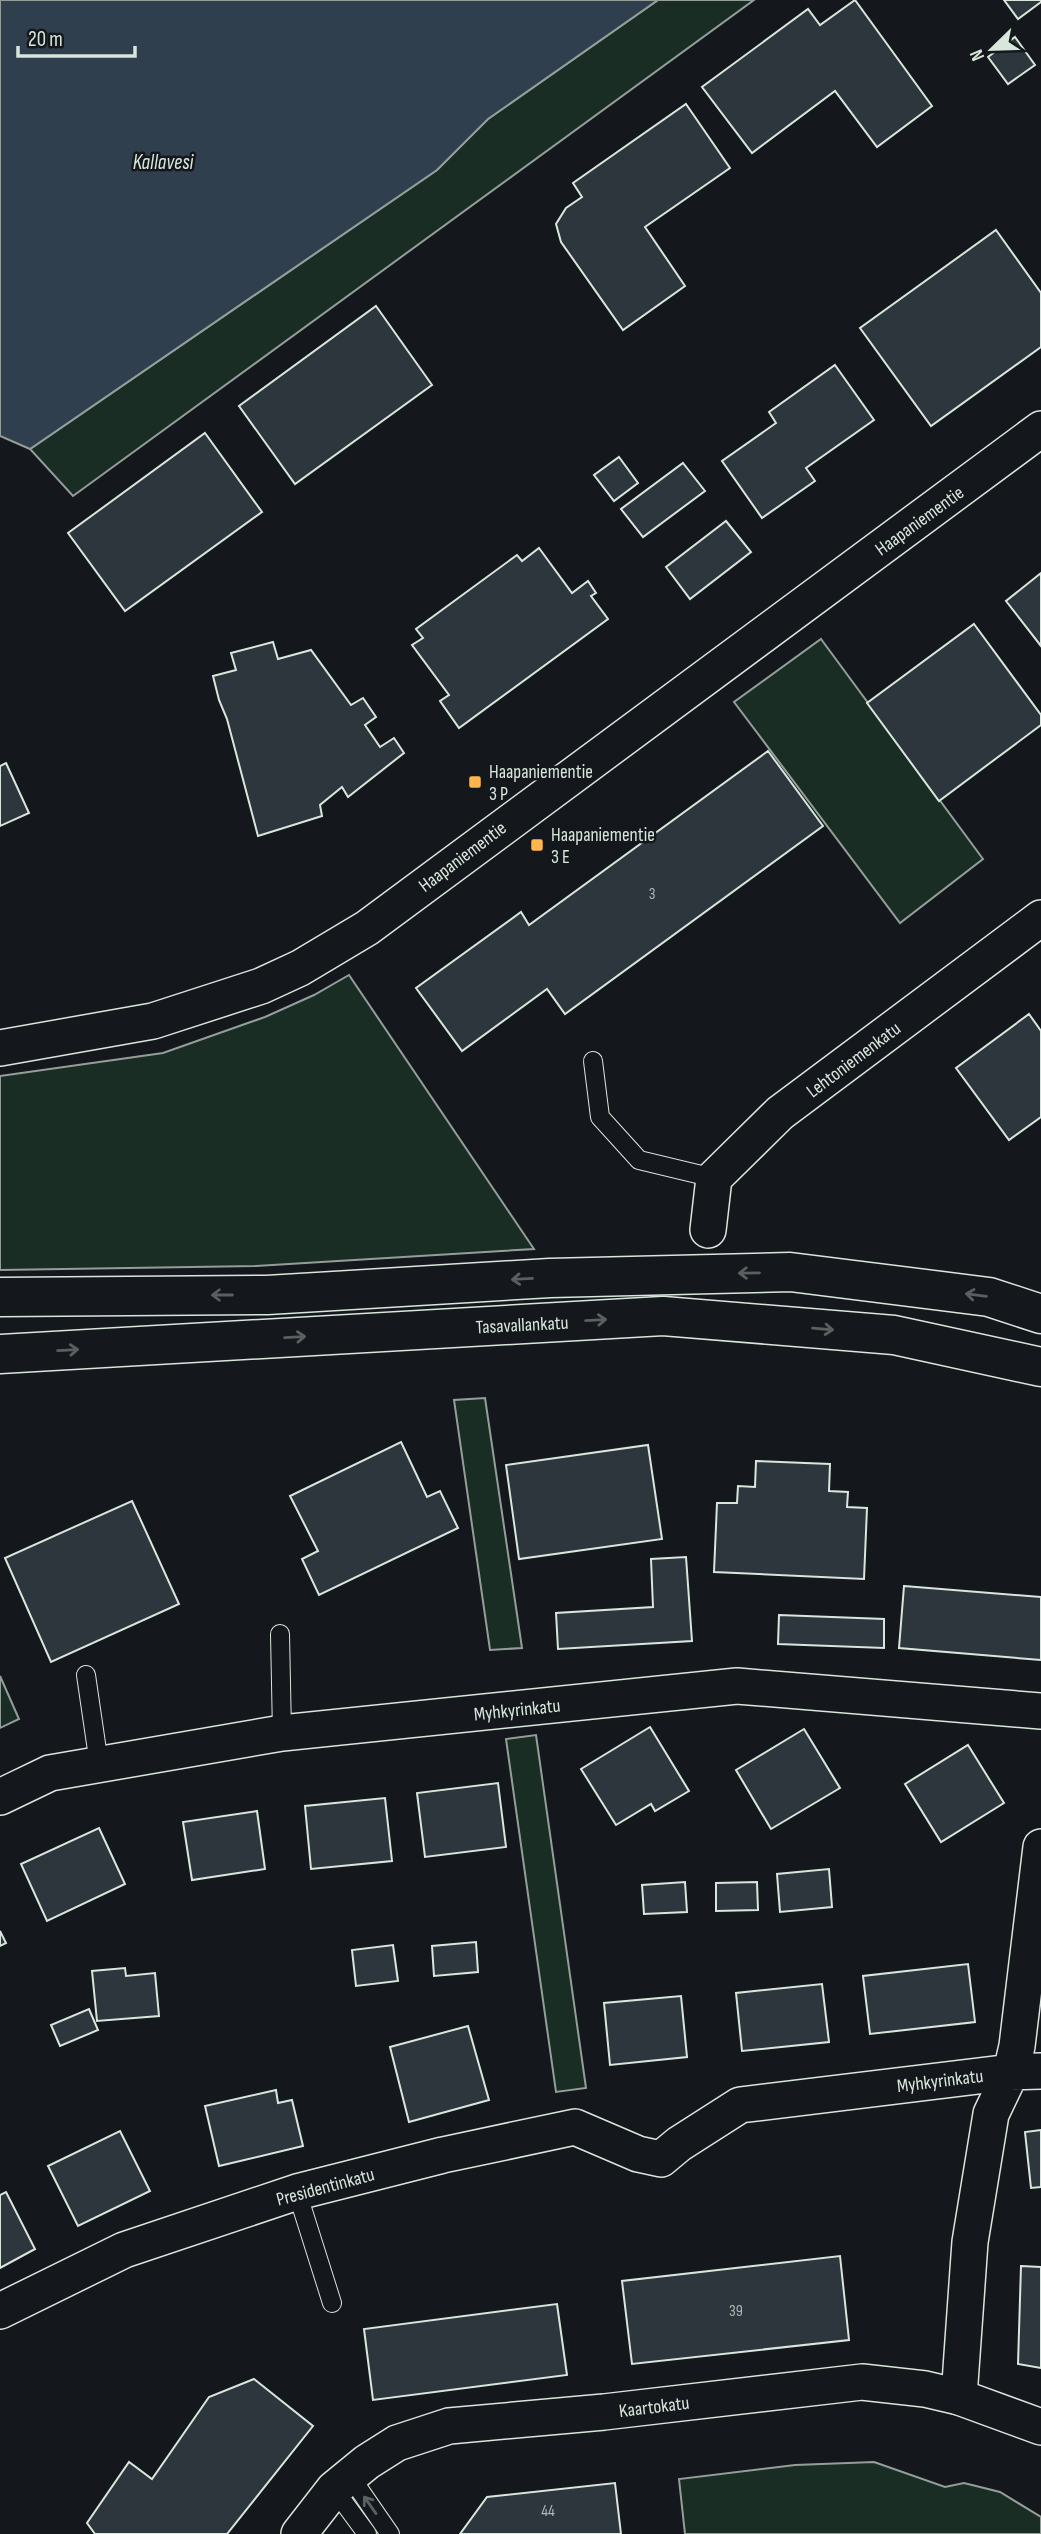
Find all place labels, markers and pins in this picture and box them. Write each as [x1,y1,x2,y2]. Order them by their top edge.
place label: Haapaniementie 3 P [489,761,593,806]
marker: Haapaniementie 3 P [467,774,483,790]
place label: Haapaniementie 3 E [551,824,655,869]
marker: Haapaniementie 3 E [529,837,545,853]

